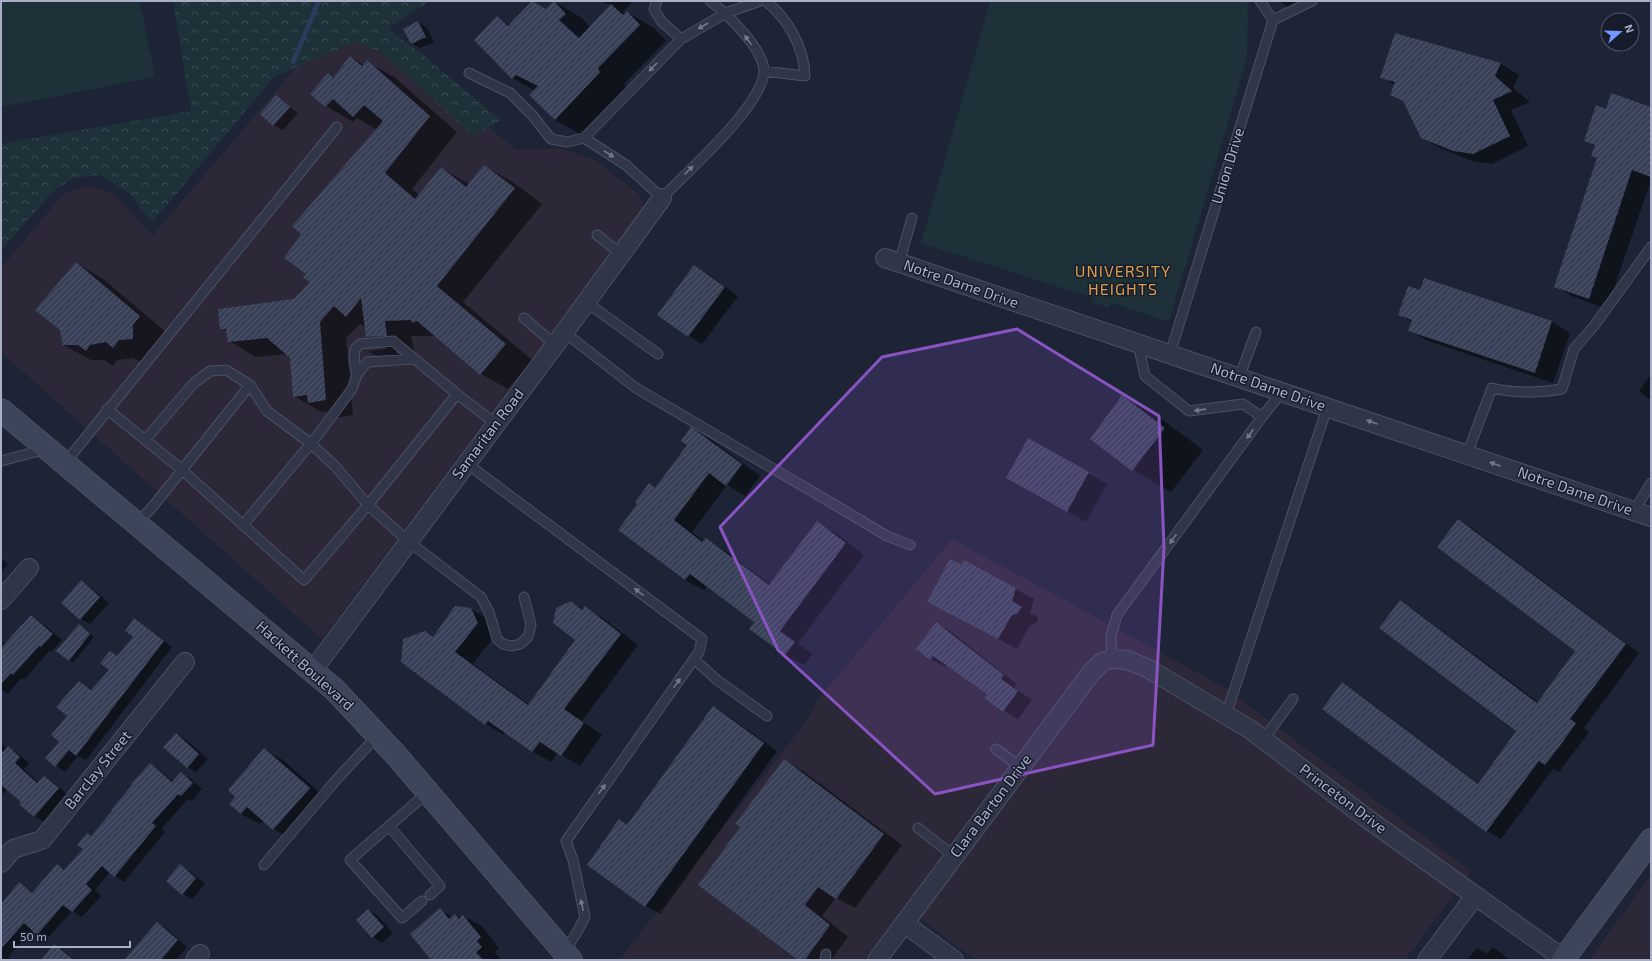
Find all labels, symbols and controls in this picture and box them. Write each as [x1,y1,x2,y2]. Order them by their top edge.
north arrow [1600,12,1640,52]
text: N [1622,22,1637,34]
one-way arrow [697,23,709,30]
one-way arrow [744,35,752,45]
one-way arrow [649,62,658,72]
street label: Union Drive [1207,125,1247,206]
one-way arrow [603,151,615,158]
one-way arrow [684,165,694,175]
street label: Notre Dame Drive [901,255,1021,311]
district label: UNIVERSITY HEIGHTS [1075,261,1171,298]
street label: Notre Dame Drive [1208,358,1328,414]
street label: Samaritan Road [447,385,527,482]
one-way arrow [1194,407,1206,413]
one-way arrow [1365,419,1377,425]
one-way arrow [1246,429,1254,440]
one-way arrow [1488,461,1500,467]
street label: Notre Dame Drive [1515,462,1635,518]
one-way arrow [1169,534,1177,544]
one-way arrow [634,588,645,596]
street label: Hackett Boulevard [253,617,358,714]
one-way arrow [673,678,681,688]
street label: Barclay Street [60,726,135,812]
street label: Clara Barton Drive [946,750,1035,860]
street label: Princeton Drive [1296,760,1391,837]
one-way arrow [598,784,606,794]
one-way arrow [579,899,585,911]
scale bar [14,923,130,949]
text: 50 m [20,929,47,943]

